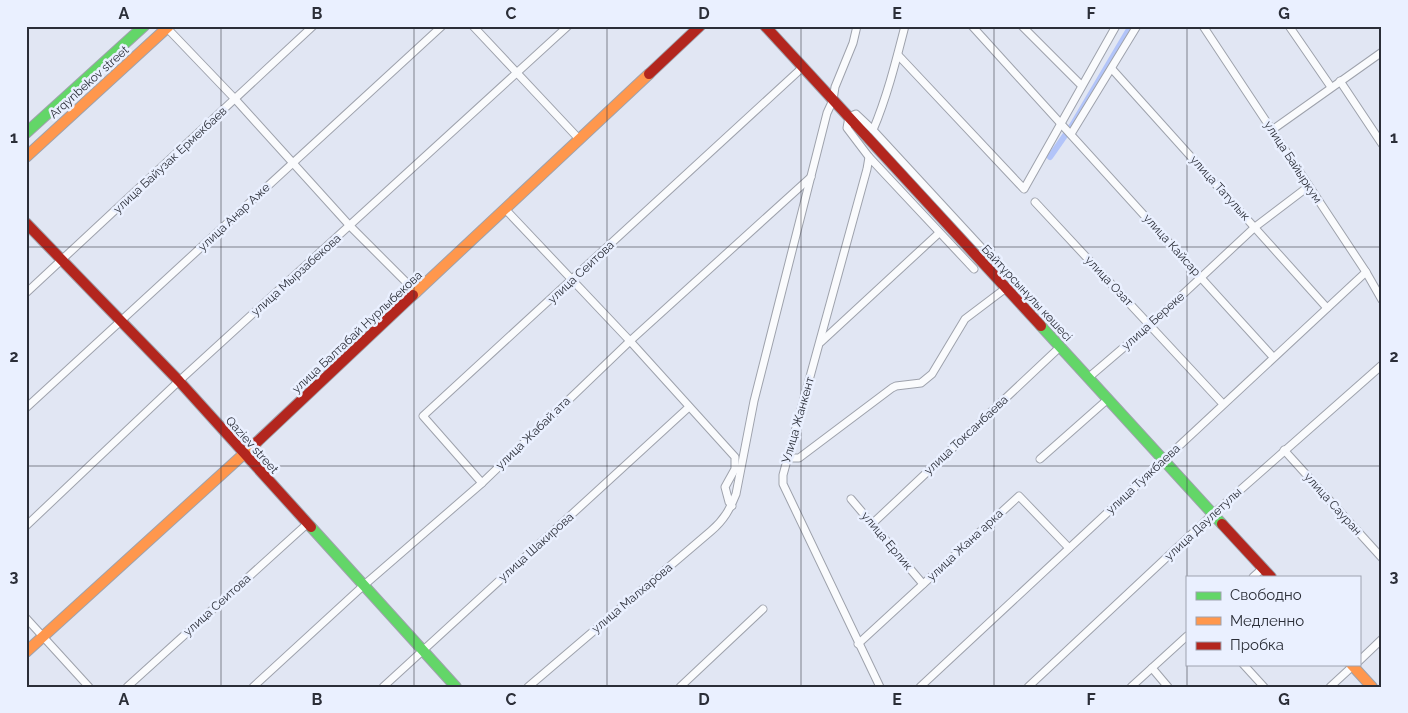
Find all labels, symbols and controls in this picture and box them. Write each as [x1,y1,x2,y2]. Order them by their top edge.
text: A [119,4,130,23]
text: B [312,4,323,23]
text: C [506,4,517,23]
text: D [698,4,710,23]
text: E [892,4,902,23]
text: F [1086,4,1096,23]
text: G [1278,4,1290,23]
street label: Arqynbekov street [47,43,131,121]
street label: улица Байузак Ермекбаев [110,104,230,216]
street label: улица Байыркум [1261,118,1325,206]
text: 1 [10,128,18,147]
text: 1 [1390,128,1398,147]
street label: улица Татулык [1187,153,1253,223]
street label: улица Анар Аже [195,180,273,254]
street label: улица Кайсар [1140,211,1204,279]
street label: улица Мырзабекова [248,231,344,319]
street label: улица Сеитова [545,238,617,306]
street label: Байтұрсынұлы көшесі [979,242,1075,344]
street label: улица Озат [1082,253,1136,309]
street label: улица Балтабай Нурлыбекова [289,268,425,396]
street label: улица Береке [1119,289,1187,353]
text: 2 [9,347,19,366]
text: 2 [1389,347,1399,366]
street label: Улица Жанкент [779,375,817,465]
street label: улица Токсанбаева [921,392,1011,478]
street label: улица Жабай ата [493,394,573,472]
street label: Qaziev street [223,414,281,476]
street label: улица Туякбаева [1103,441,1183,517]
street label: улица Сауран [1301,470,1365,538]
street label: улица Даулетулы [1162,485,1244,563]
street label: улица Жана арка [924,506,1006,584]
street label: улица Ерлик [859,509,915,573]
street label: улица Шакирова [496,510,576,584]
street label: улица Малхарова [589,560,675,636]
text: 3 [10,567,19,586]
text: 3 [1390,567,1399,586]
street label: улица Сеитова [181,571,253,639]
legend [1186,576,1360,666]
text: Свободно [1230,586,1302,604]
text: Медленно [1230,612,1304,630]
text: Пробка [1230,636,1284,654]
text: A [119,690,130,709]
text: B [312,690,323,709]
text: C [506,690,517,709]
text: D [698,690,710,709]
text: E [892,690,902,709]
text: F [1086,690,1096,709]
text: G [1278,690,1290,709]

